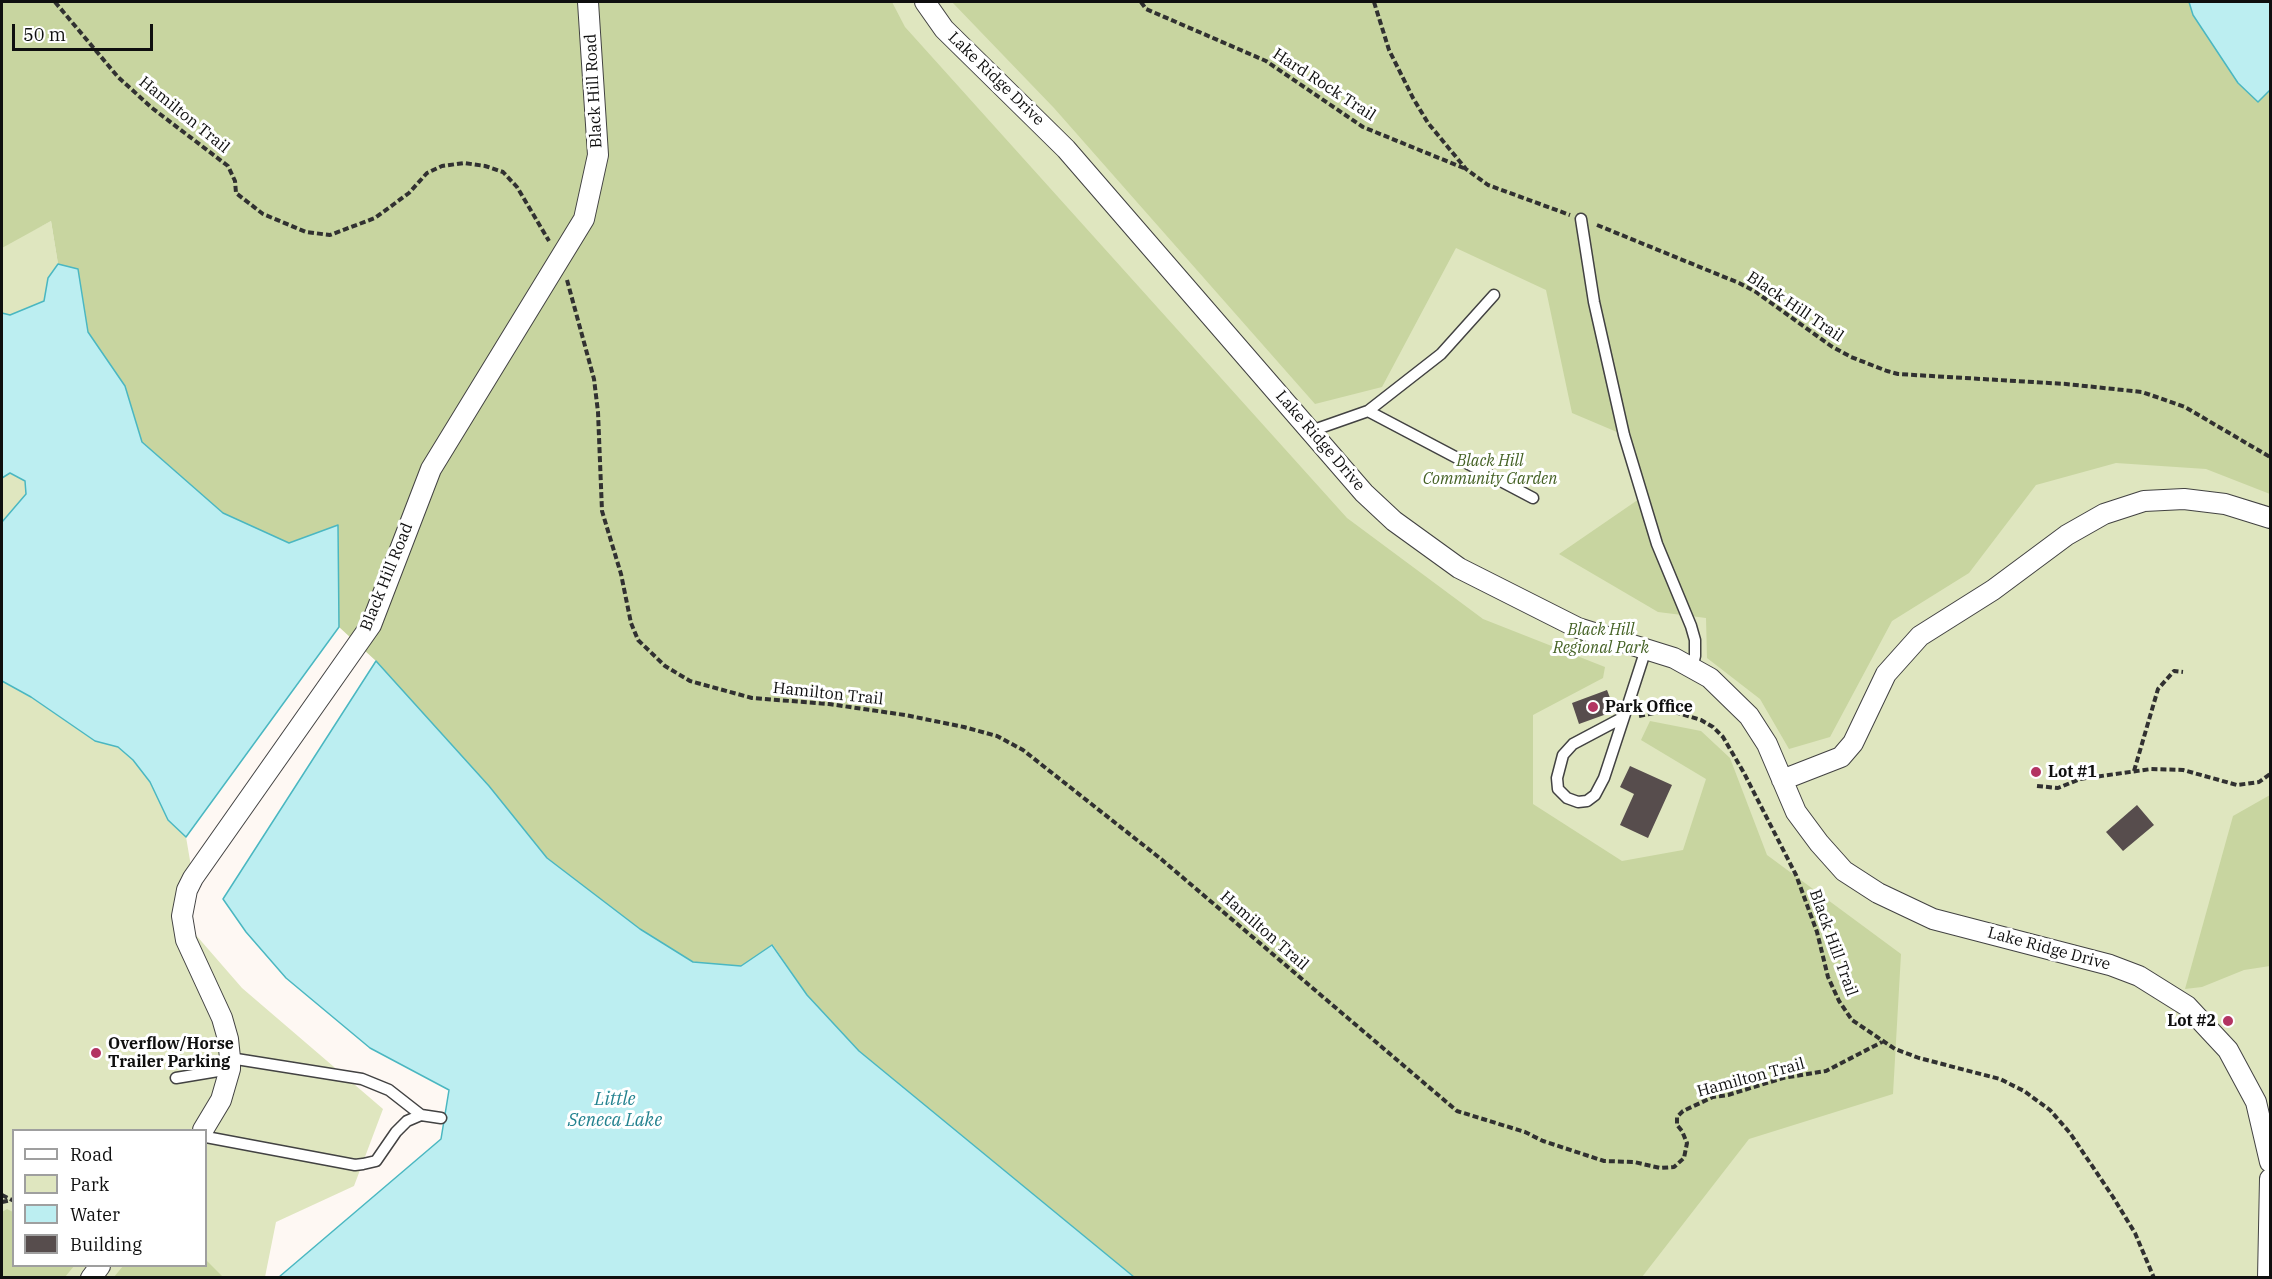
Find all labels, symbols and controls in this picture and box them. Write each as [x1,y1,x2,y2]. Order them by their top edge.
scale bar [15,12,156,50]
text: 50 m [23,23,66,46]
street label: Lake Ridge Drive [944,28,1048,130]
street label: Black Hill Road [581,33,607,149]
street label: Hard Rock Trail [1269,45,1379,125]
street label: Hamilton Trail [135,73,233,157]
street label: Black Hill Trail [1743,268,1847,346]
street label: Lake Ridge Drive [1271,387,1369,495]
park label: Black Hill Community Garden [1423,451,1557,489]
street label: Black Hill Road [357,520,417,634]
park label: Black Hill Regional Park [1553,620,1649,658]
street label: Hamilton Trail [772,679,884,709]
place label: Park Office [1605,697,1693,717]
marker: Park Office [1586,700,1600,714]
place label: Lot #1 [2048,762,2097,782]
marker: Lot #1 [2029,765,2043,779]
street label: Hamilton Trail [1216,887,1312,975]
street label: Black Hill Trail [1805,887,1861,999]
street label: Lake Ridge Drive [1985,923,2113,975]
place label: Lot #2 [2167,1011,2216,1031]
marker: Lot #2 [2221,1014,2235,1028]
place label: Overflow/Horse Trailer Parking [108,1034,234,1072]
marker: Overflow/Horse Trailer Parking [89,1046,103,1060]
street label: Hamilton Trail [1695,1054,1807,1102]
water label: Little Seneca Lake [568,1089,662,1132]
legend [12,1129,207,1267]
text: Road [70,1143,113,1166]
text: Park [70,1173,109,1196]
text: Water [70,1203,120,1226]
text: Building [70,1233,142,1256]

